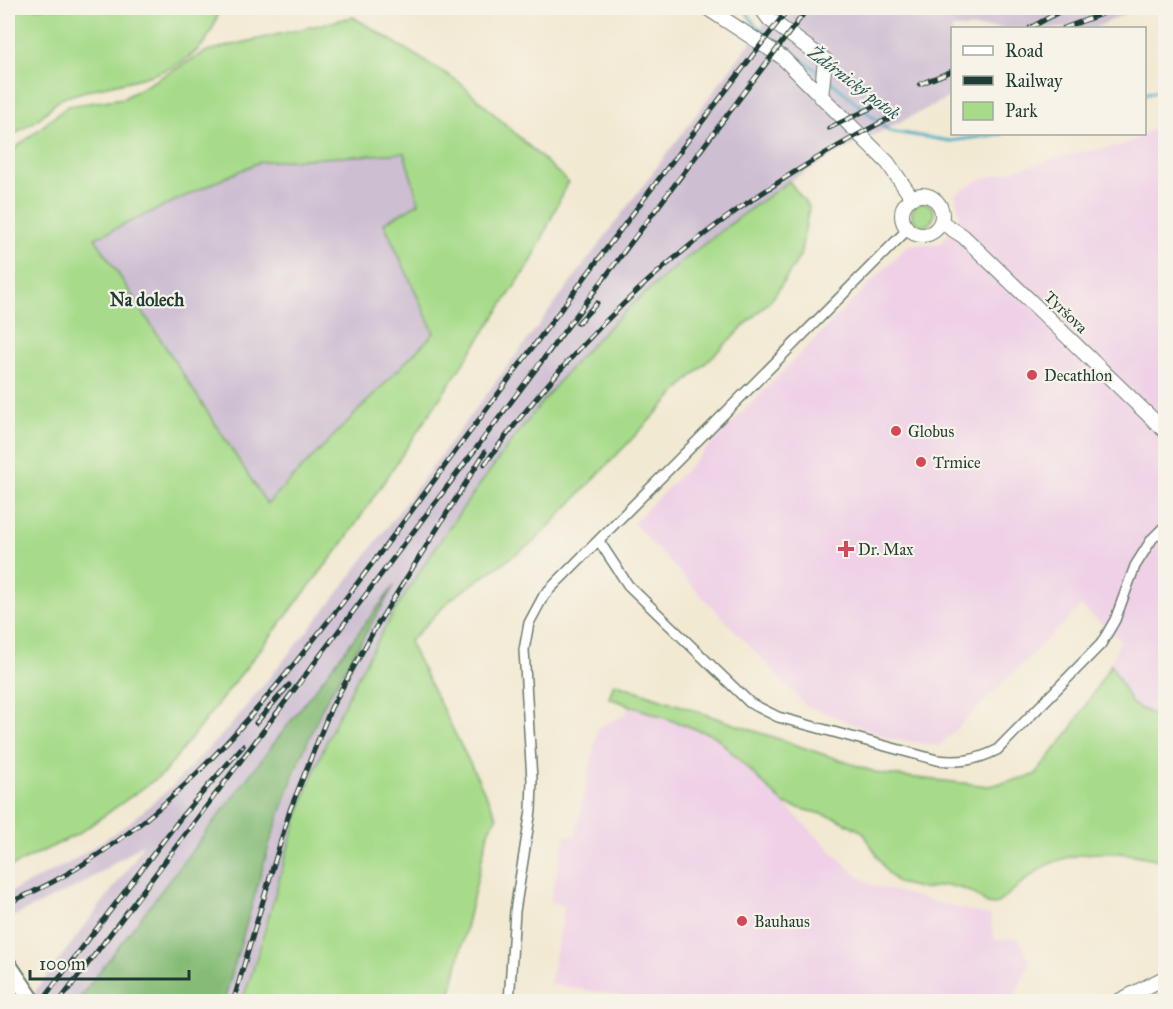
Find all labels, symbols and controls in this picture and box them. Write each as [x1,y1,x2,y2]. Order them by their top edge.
legend [951,27,1146,135]
water label: Ždírnický potok [802,39,905,125]
text: Road [1005,40,1043,62]
text: Railway [1005,70,1063,92]
text: Park [1005,100,1038,122]
street label: Tyršova [1040,287,1092,337]
district label: Na dolech [110,289,185,311]
place label: Decathlon [1044,366,1113,385]
marker: Decathlon [1025,368,1039,382]
place label: Globus [908,422,954,441]
marker: Globus [889,424,903,438]
place label: Trmice [933,453,981,472]
marker: Trmice [914,455,928,469]
place label: Dr. Max [858,540,913,559]
marker: Dr. Max [839,542,853,556]
place label: Bauhaus [754,912,810,931]
marker: Bauhaus [735,914,749,928]
scale bar [30,943,189,981]
text: 100 m [39,953,86,975]

